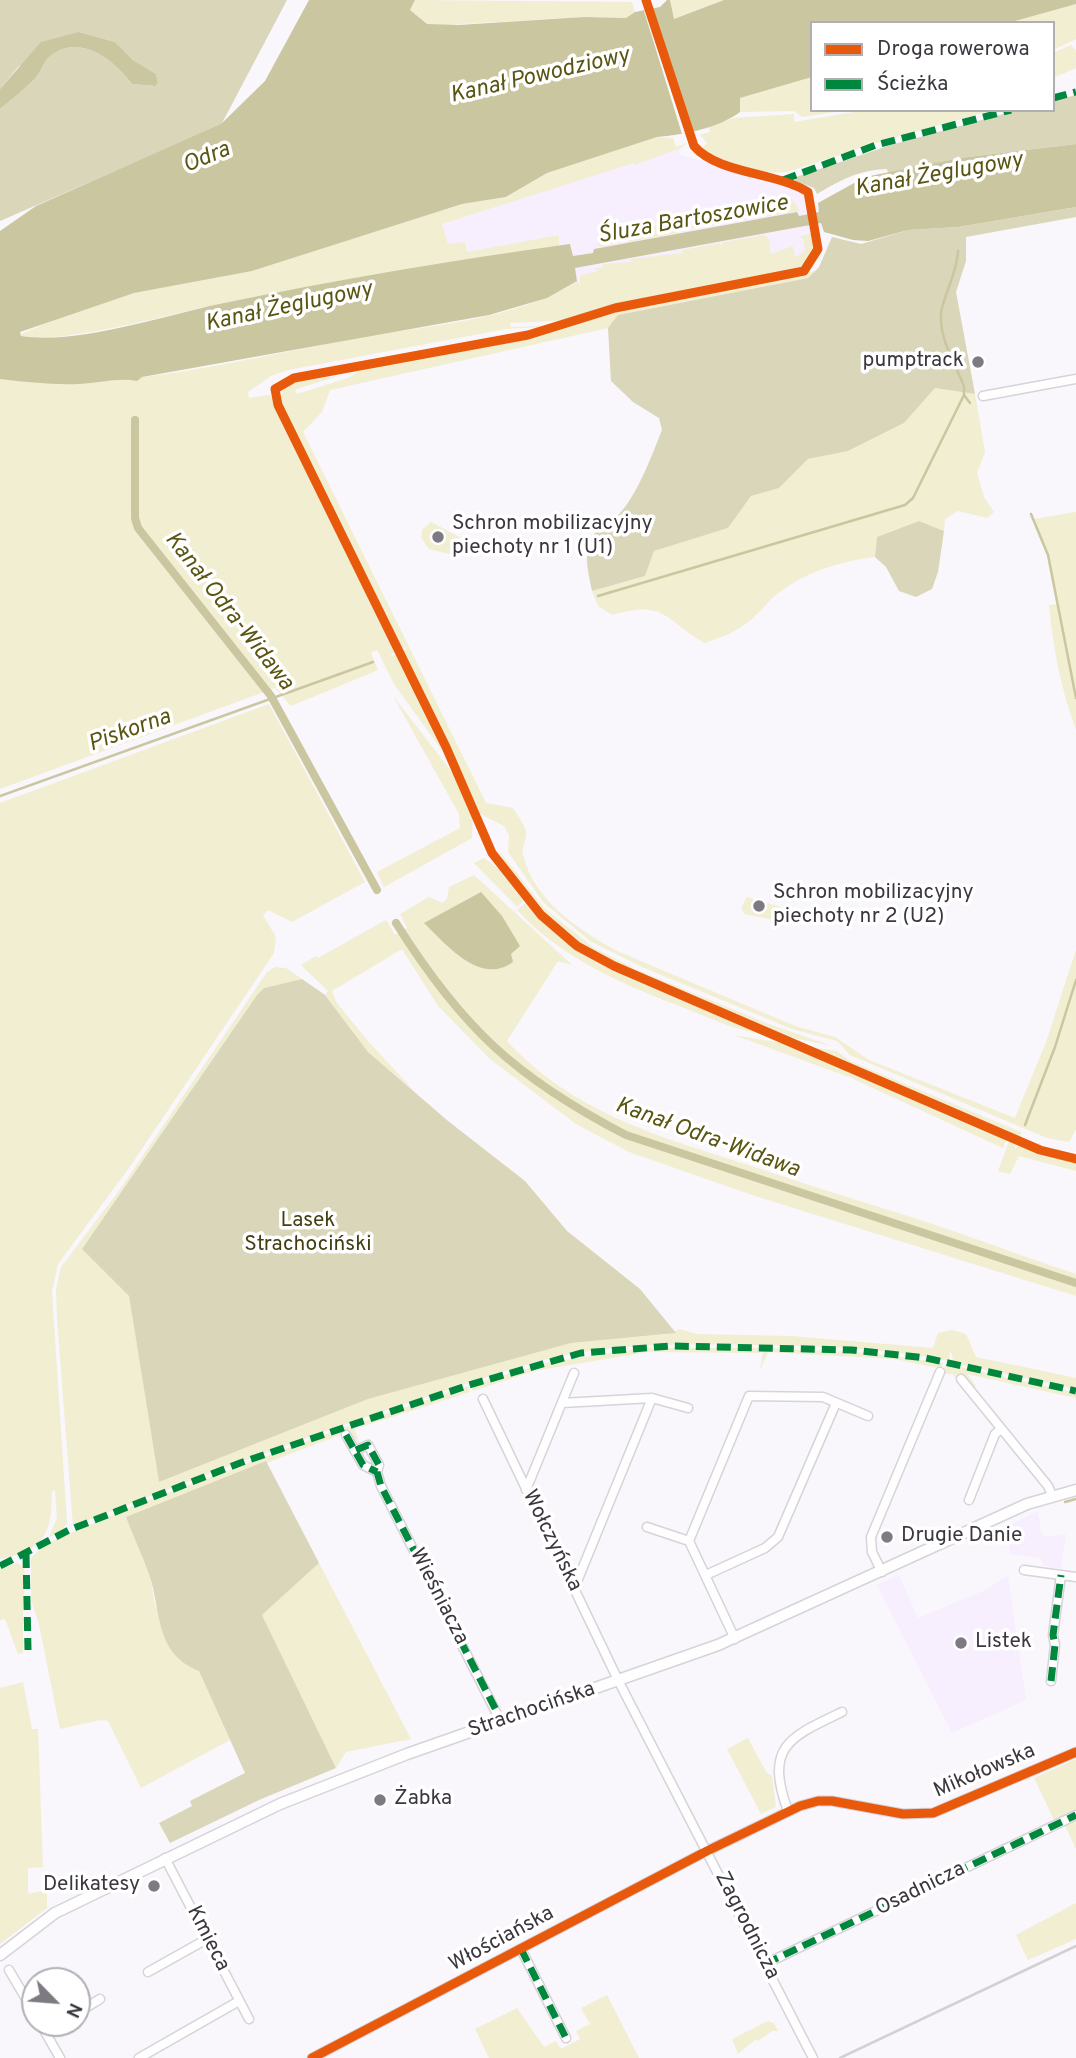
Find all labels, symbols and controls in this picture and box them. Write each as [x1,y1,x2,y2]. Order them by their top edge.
legend [810,21,1055,112]
text: Droga rowerowa [877,36,1030,63]
water label: Kanał Powodziowy [448,43,632,111]
text: Ścieżka [877,71,948,98]
water label: Odra [179,137,235,181]
water label: Kanał Żeglugowy [853,148,1025,204]
water label: Śluza Bartoszowice [596,191,790,251]
water label: Kanał Żeglugowy [203,277,375,339]
place label: pumptrack [863,349,964,375]
marker: pumptrack [970,354,986,370]
place label: Schron mobilizacyjny piechoty nr 1 (U1) [452,512,653,562]
water label: Kanał Odra-Widawa [157,527,299,697]
marker: Schron mobilizacyjny piechoty nr 1 (U1) [430,529,446,545]
water label: Piskorna [85,704,175,760]
place label: Schron mobilizacyjny piechoty nr 2 (U2) [773,881,974,931]
marker: Schron mobilizacyjny piechoty nr 2 (U2) [751,898,767,914]
water label: Kanał Odra-Widawa [611,1093,803,1185]
park label: Lasek Strachociński [244,1209,372,1259]
street label: Wołczyńska [516,1486,586,1596]
place label: Drugie Danie [901,1524,1022,1550]
marker: Drugie Danie [879,1529,895,1545]
street label: Wieśniacza [403,1545,473,1649]
place label: Listek [975,1630,1032,1656]
marker: Listek [953,1635,969,1651]
street label: Strachocińska [465,1678,599,1744]
street label: Mikołowska [930,1739,1040,1805]
place label: Żabka [394,1787,452,1813]
marker: Żabka [372,1792,388,1808]
street label: Osadnicza [872,1857,970,1923]
street label: Zagrodnicza [708,1868,784,1984]
place label: Delikatesy [43,1873,140,1899]
marker: Delikatesy [146,1878,162,1894]
street label: Kmieca [180,1902,234,1976]
street label: Włościańska [445,1902,559,1978]
north arrow [21,1967,91,2037]
text: N [59,1999,87,2021]

